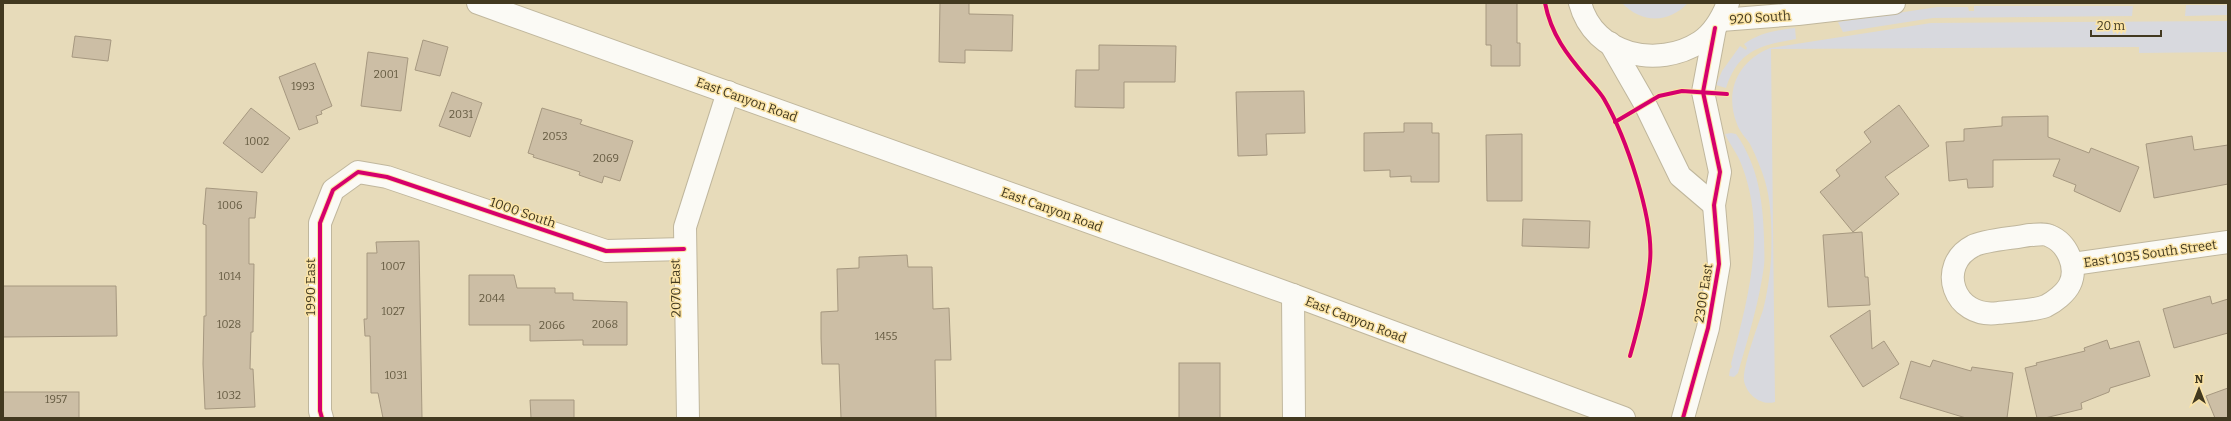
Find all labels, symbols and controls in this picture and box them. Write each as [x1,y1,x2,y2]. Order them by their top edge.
street label: 920 South [1729,8,1791,27]
scale bar [2091,12,2161,38]
text: 20 m [2097,19,2126,33]
house number: 2001 [374,68,399,81]
street label: East Canyon Road [694,74,800,125]
house number: 1993 [291,80,315,93]
house number: 2031 [449,108,473,121]
house number: 2053 [543,130,567,143]
house number: 1002 [245,135,269,148]
house number: 2069 [593,152,619,165]
street label: East Canyon Road [999,184,1105,235]
street label: 1000 South [488,194,558,231]
house number: 1006 [217,199,243,212]
street label: East 1035 South Street [2083,237,2218,270]
street label: 1990 East [303,258,318,316]
street label: 2070 East [667,258,684,317]
house number: 1007 [381,260,406,273]
street label: 2300 East [1691,262,1716,324]
house number: 1014 [219,270,242,283]
house number: 2044 [479,292,506,305]
street label: East Canyon Road [1303,293,1409,346]
house number: 1027 [382,305,405,318]
house number: 1028 [217,318,241,331]
house number: 2068 [592,318,618,331]
house number: 2066 [539,319,565,332]
house number: 1455 [875,330,897,343]
house number: 1031 [385,369,408,382]
north arrow [2179,369,2219,409]
text: N [2195,373,2204,386]
house number: 1032 [217,389,241,402]
house number: 1957 [45,393,68,406]

